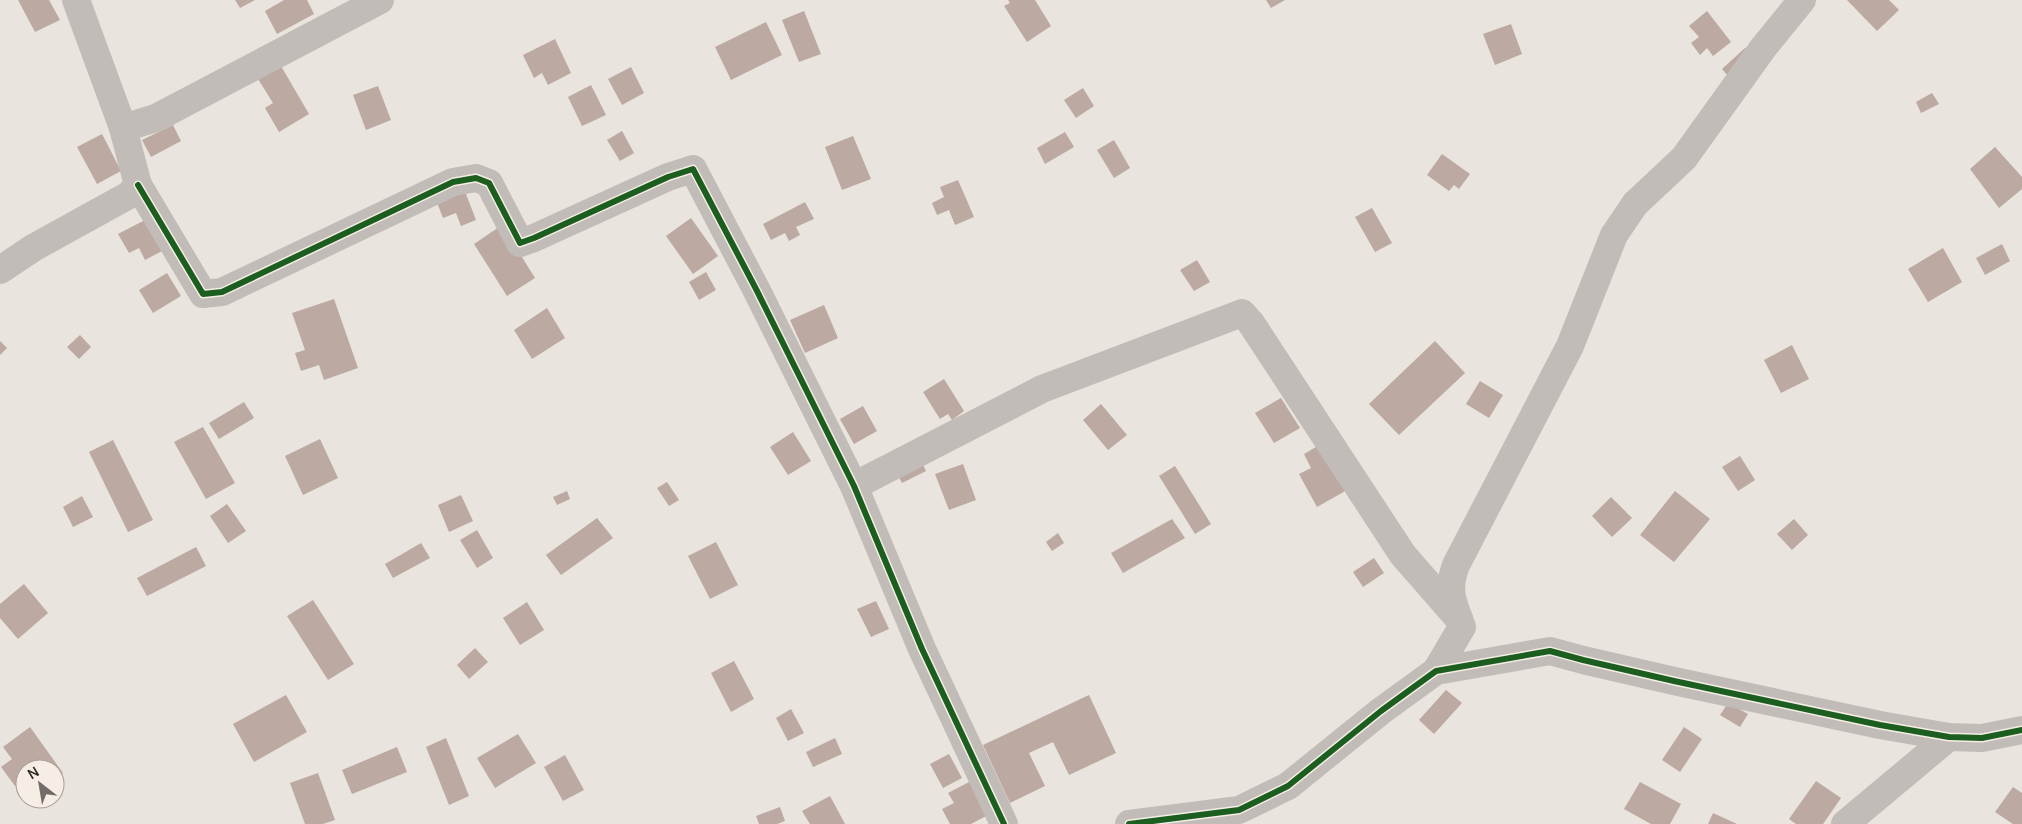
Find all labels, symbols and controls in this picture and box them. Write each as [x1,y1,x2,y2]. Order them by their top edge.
north arrow [15,759,65,809]
text: N [24,762,42,783]

